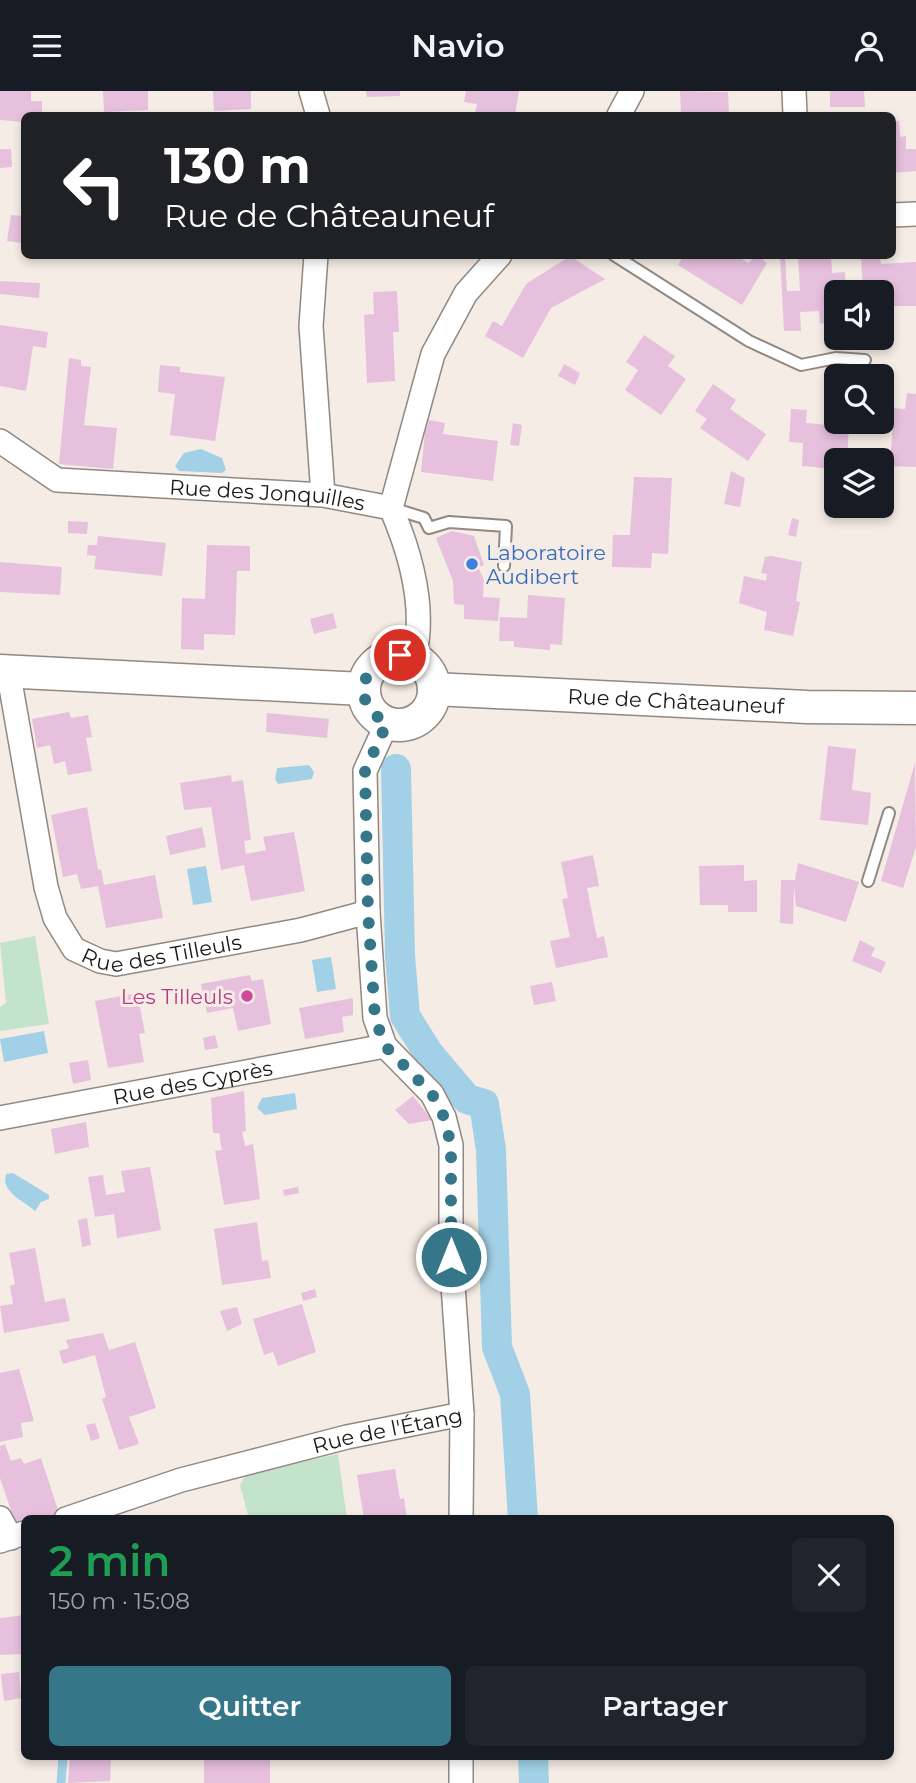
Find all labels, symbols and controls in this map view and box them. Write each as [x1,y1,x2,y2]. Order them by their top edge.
text: Navio [411,26,505,65]
icon: menu [28,27,66,65]
icon: person [850,27,888,65]
text: 130 m [164,136,311,195]
icon: left [49,140,140,231]
text: Rue de Châteauneuf [164,196,494,235]
map controls [824,280,894,518]
button: sound [824,280,894,350]
button: search [824,364,894,434]
button: layers [824,448,894,518]
street label: Rue des Jonquilles [169,474,367,515]
place label: Laboratoire Audibert [486,540,606,589]
marker: Laboratoire Audibert [464,556,480,572]
pin [370,625,430,685]
icon: arrive [381,636,419,674]
street label: Rue de Châteauneuf [567,683,785,718]
street label: Rue des Tilleuls [78,929,243,977]
place label: Les Tilleuls [121,984,233,1009]
marker: Les Tilleuls [239,988,255,1004]
street label: Rue des Cyprès [111,1055,275,1109]
position arrow [414,1220,488,1294]
street label: Rue de l'Étang [310,1402,465,1458]
text: 2 min [49,1535,170,1587]
button: close [792,1538,866,1612]
text: 150 m · 15:08 [49,1587,190,1615]
button: Quitter [49,1666,451,1746]
button: Partager [465,1666,866,1746]

